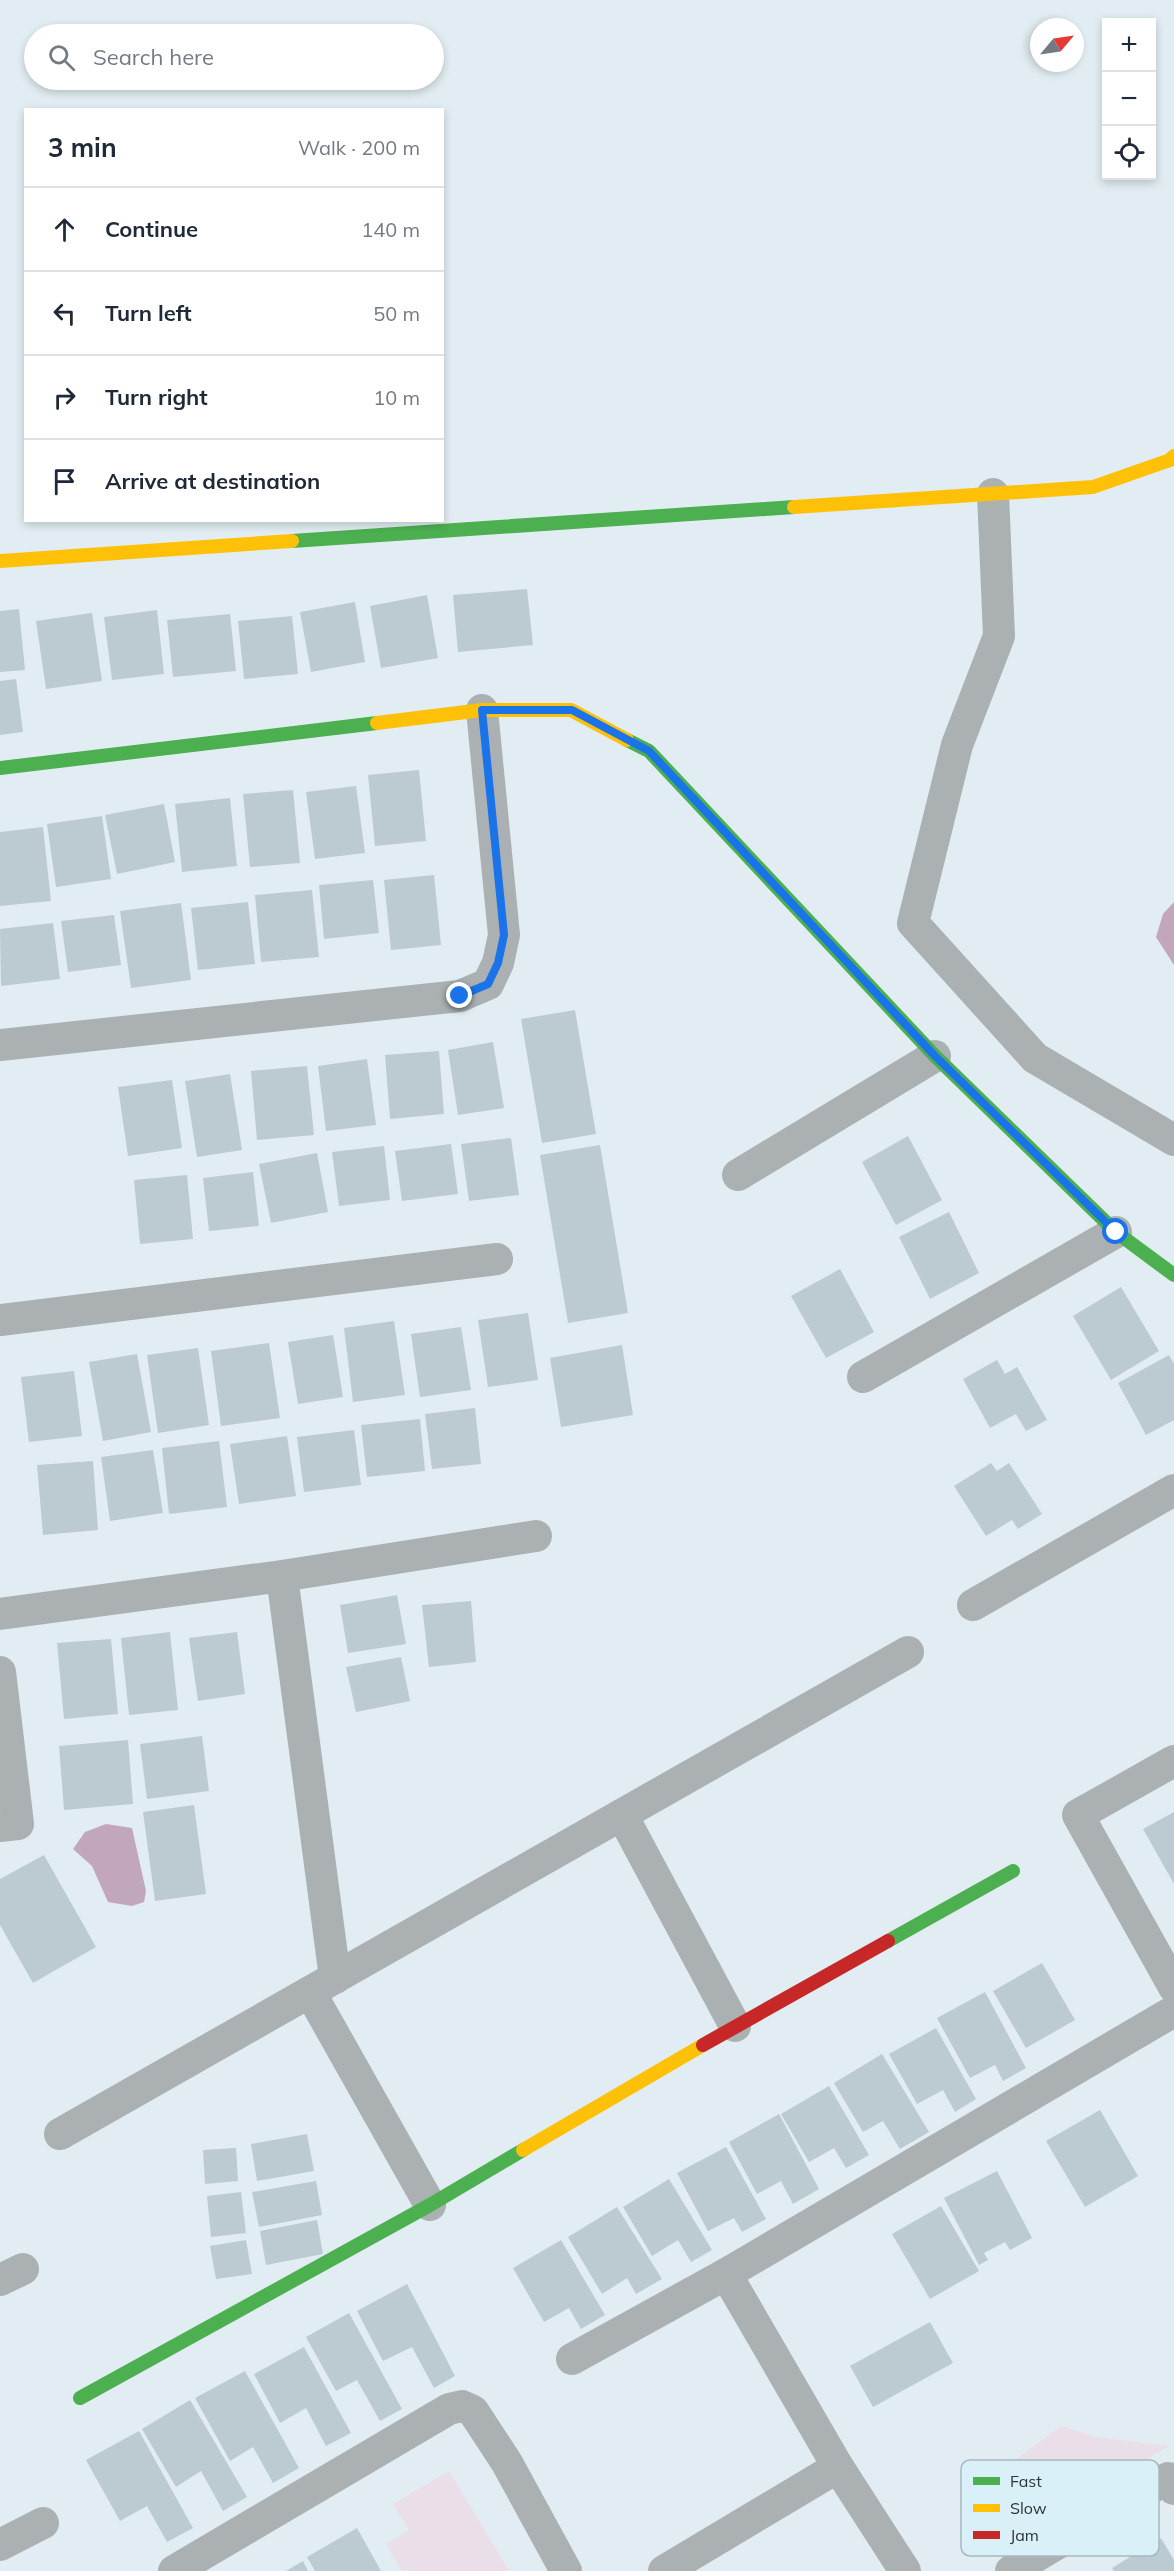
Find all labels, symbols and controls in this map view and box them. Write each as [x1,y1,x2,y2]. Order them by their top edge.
north arrow [1030,18,1084,72]
map controls [1102,18,1156,180]
button: + [1102,18,1156,72]
search box [24,24,444,90]
icon: search [45,41,78,74]
text: Search here [93,43,214,71]
button: − [1102,72,1156,126]
button: locate [1102,126,1156,180]
text: 3 min [48,131,117,164]
text: Walk · 200 m [298,135,420,160]
icon: ahead [48,213,81,246]
text: Continue [105,215,198,243]
text: 140 m [361,217,420,242]
icon: left [48,297,81,330]
text: Turn left [105,299,192,327]
text: 50 m [373,301,420,326]
icon: right [48,381,81,414]
text: Turn right [105,383,208,411]
text: 10 m [373,385,420,410]
icon: arrive [48,465,81,498]
text: Arrive at destination [105,467,320,495]
route end [446,982,472,1008]
route start [1102,1218,1128,1244]
legend [961,2460,1159,2556]
text: Fast [1010,2471,1042,2491]
text: Slow [1010,2498,1047,2518]
text: Jam [1010,2525,1039,2545]

